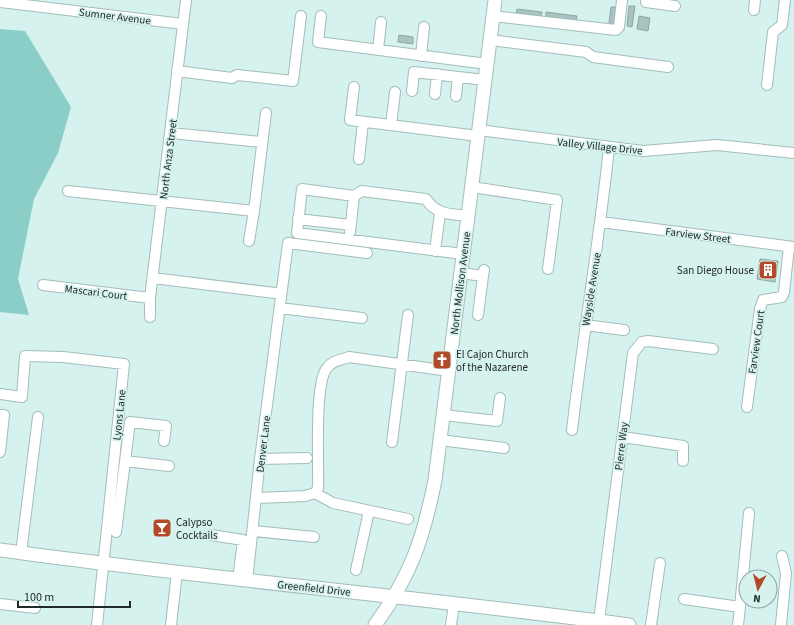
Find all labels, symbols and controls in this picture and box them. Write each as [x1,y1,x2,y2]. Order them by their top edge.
street label: Sumner Avenue [78,5,152,28]
street label: North Anza Street [156,118,181,200]
street label: Valley Village Drive [556,135,644,158]
street label: Farview Street [664,224,732,247]
street label: North Mollison Avenue [447,230,474,335]
street label: Wayside Avenue [578,251,605,327]
building icon: San Diego House [757,259,779,281]
place label: San Diego House [677,263,755,278]
street label: Mascari Court [64,281,128,304]
street label: Farview Court [745,309,768,375]
place label: El Cajon Church of the Nazarene [456,347,529,375]
church icon: El Cajon Church of the Nazarene [431,349,453,371]
street label: Lyons Lane [109,388,130,441]
street label: Denver Lane [253,414,274,473]
street label: Pierre Way [611,421,632,471]
place label: Calypso Cocktails [176,515,218,543]
bar icon: Calypso Cocktails [151,517,173,539]
north arrow [738,569,778,609]
street label: Greenfield Drive [276,577,352,600]
scale bar [18,583,130,609]
text: 100 m [24,589,54,606]
text: N [752,591,761,606]

